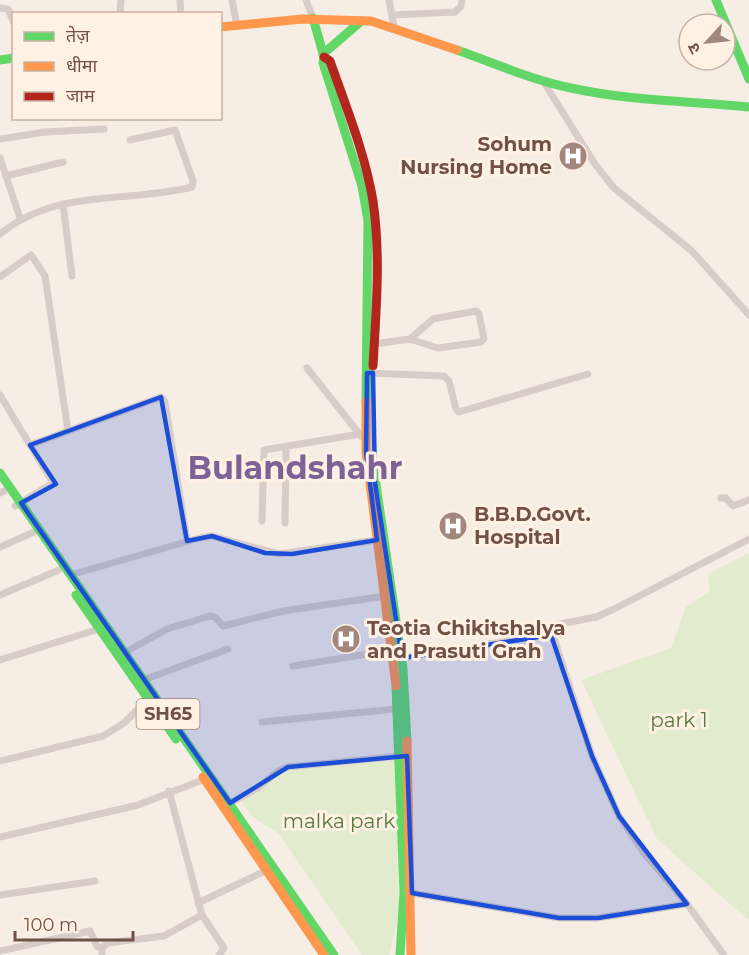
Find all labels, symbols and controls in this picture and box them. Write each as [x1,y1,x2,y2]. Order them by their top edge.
legend [12,12,222,120]
north arrow [677,12,737,72]
text: तेज़ [66,25,90,47]
text: उ [683,40,705,57]
text: धीमा [66,55,97,77]
text: जाम [66,85,96,107]
place label: Sohum Nursing Home [400,132,552,179]
hospital icon: Sohum Nursing Home [557,140,589,172]
district label: Bulandshahr [188,448,402,487]
place label: B.B.D.Govt. Hospital [474,502,591,549]
hospital icon: B.B.D.Govt. Hospital [437,510,469,542]
place label: Teotia Chikitshalya and Prasuti Grah [367,616,566,663]
hospital icon: Teotia Chikitshalya and Prasuti Grah [330,623,362,655]
road number: SH65 [136,699,200,729]
park label: park 1 [650,708,708,732]
park label: malka park [283,809,395,833]
scale bar [15,904,134,942]
text: 100 m [24,914,78,936]

